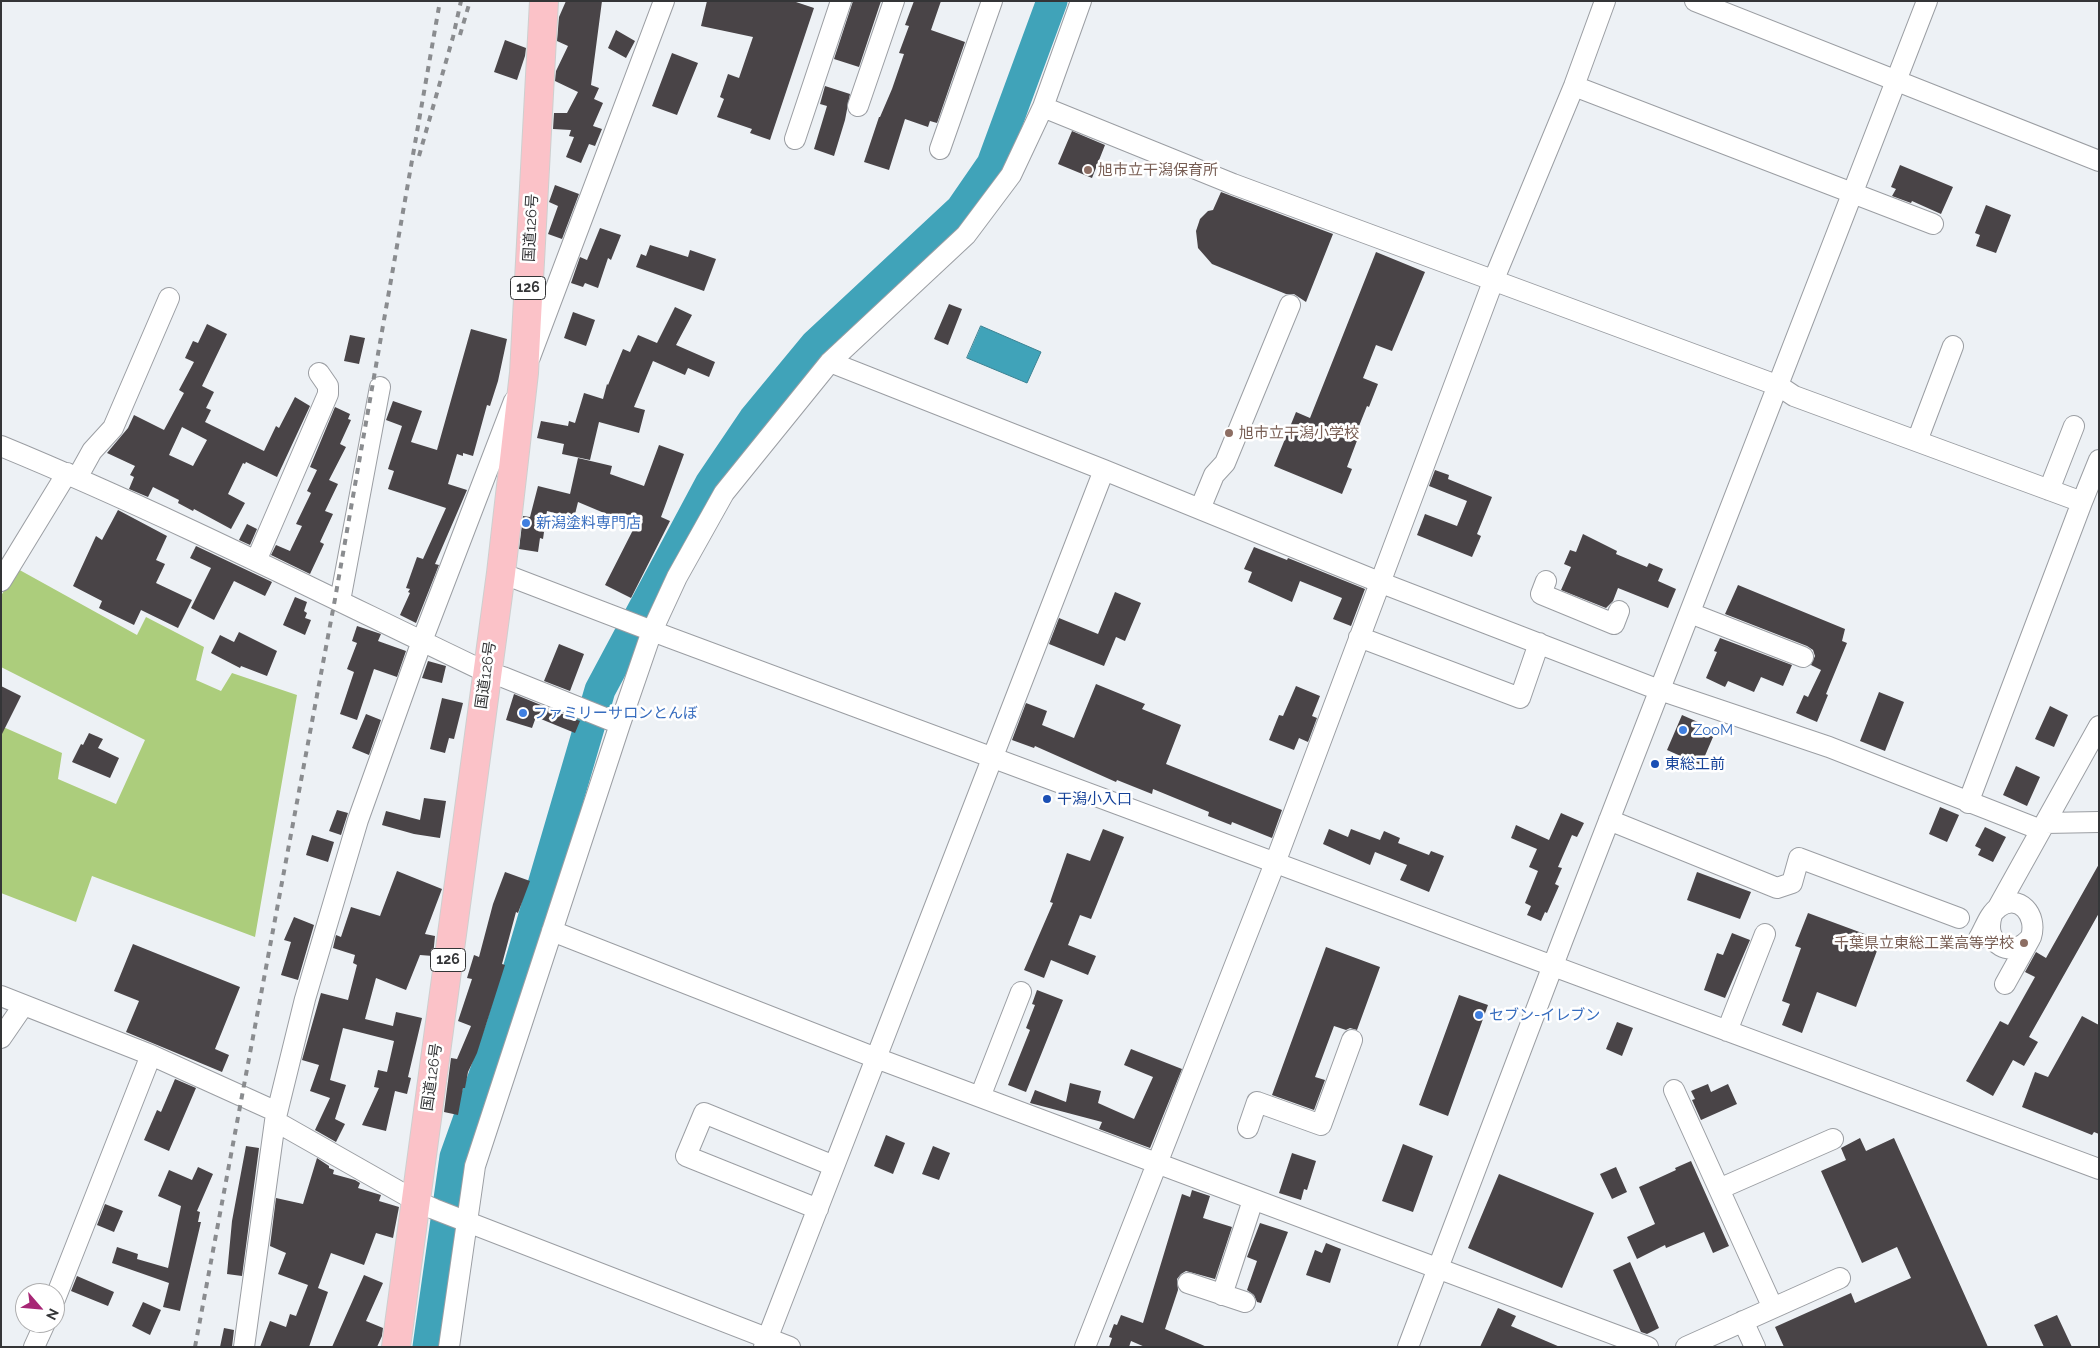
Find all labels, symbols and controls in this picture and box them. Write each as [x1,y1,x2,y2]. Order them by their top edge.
place label: 旭市立干潟保育所 [1098,161,1218,179]
marker: 旭市立干潟保育所 [1082,164,1094,176]
street label: 国道126号 [520,193,542,263]
road number: 126 [510,276,546,300]
place label: 旭市立干潟小学校 [1239,424,1359,442]
marker: 旭市立干潟小学校 [1223,427,1235,439]
place label: 新潟塗料専門店 [536,514,641,532]
marker: 新潟塗料専門店 [520,517,532,529]
street label: 国道126号 [472,640,500,710]
place label: ファミリーサロンとんぼ [533,704,698,722]
marker: ファミリーサロンとんぼ [517,707,529,719]
place label: ZooM [1693,721,1733,739]
marker: ZooM [1677,724,1689,736]
place label: 東総工前 [1665,755,1725,773]
marker: 東総工前 [1649,758,1661,770]
place label: 干潟小入口 [1057,790,1132,808]
marker: 干潟小入口 [1041,793,1053,805]
place label: 千葉県立東総工業高等学校 [1834,934,2014,952]
marker: 千葉県立東総工業高等学校 [2018,937,2030,949]
road number: 126 [430,948,466,972]
place label: セブン-イレブン [1489,1006,1600,1024]
marker: セブン-イレブン [1473,1009,1485,1021]
street label: 国道126号 [418,1042,446,1112]
north arrow [15,1283,65,1333]
text: N [43,1306,62,1323]

